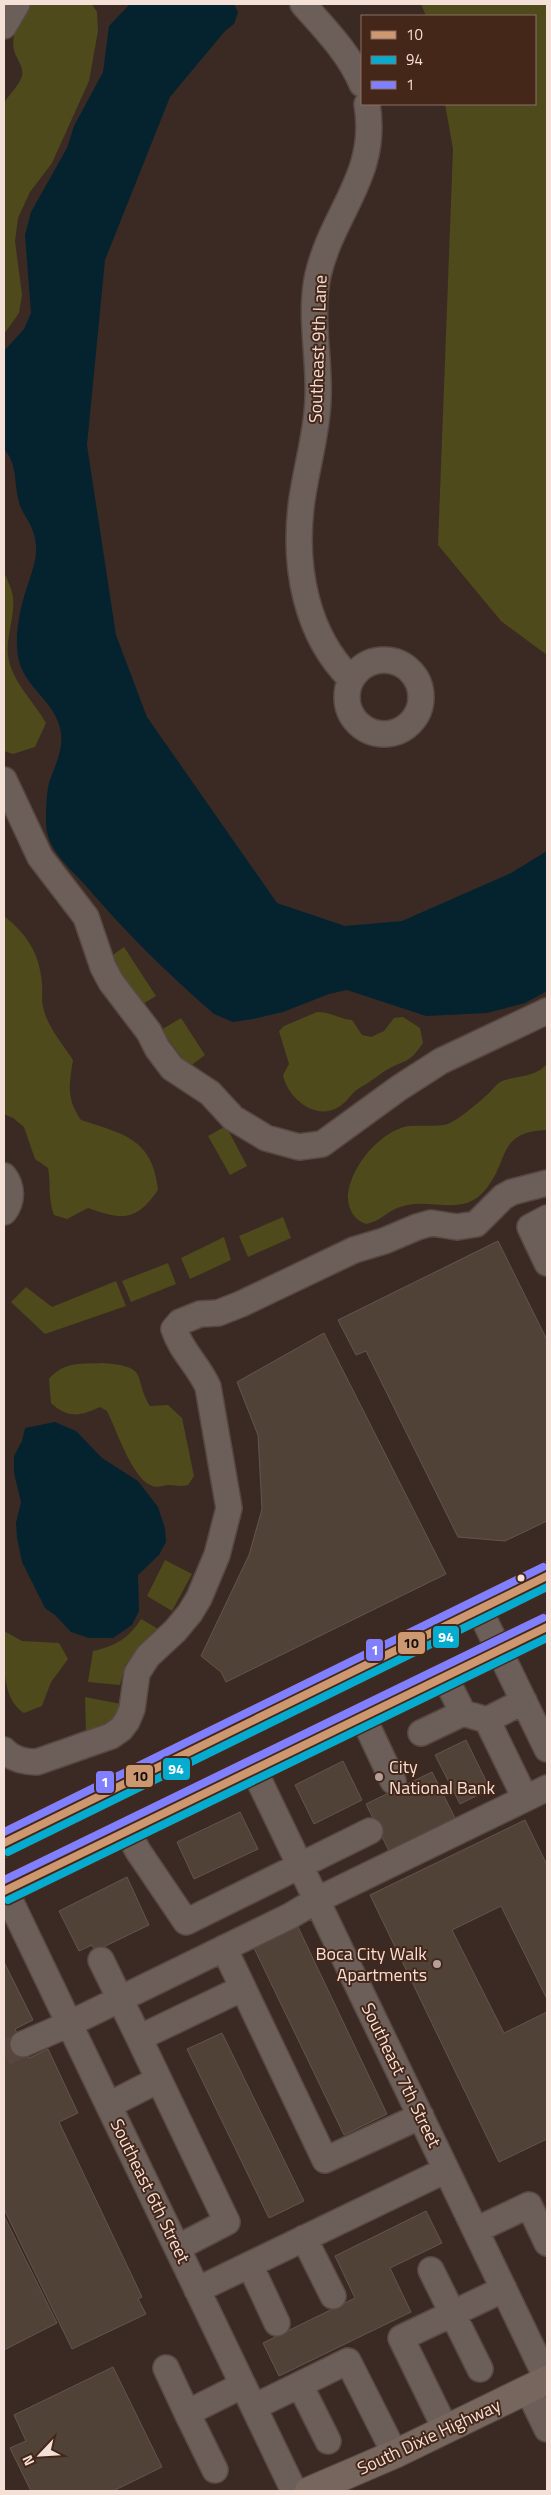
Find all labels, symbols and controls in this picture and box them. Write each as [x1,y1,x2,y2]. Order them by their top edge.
legend [361,15,536,105]
text: 10 [406,23,423,46]
text: 94 [406,48,423,71]
text: 1 [406,73,414,96]
street label: Southeast 9th Lane [301,275,334,423]
unlabelled marker [516,1573,526,1583]
line badge: 94 [432,1625,460,1649]
text: 94 [438,1626,454,1647]
line badge: 10 [397,1631,426,1655]
text: 10 [403,1632,419,1653]
line badge: 1 [365,1638,384,1662]
text: 1 [371,1639,379,1660]
place label: City National Bank [389,1753,496,1801]
line badge: 94 [162,1757,191,1781]
text: 94 [168,1758,184,1779]
line badge: 10 [125,1764,154,1788]
text: 10 [132,1765,148,1786]
line badge: 1 [95,1770,115,1794]
text: 1 [101,1771,109,1792]
marker: City National Bank [373,1771,385,1783]
place label: Boca City Walk Apartments [315,1940,427,1988]
marker: Boca City Walk Apartments [431,1958,443,1970]
street label: Southeast 7th Street [355,1998,449,2152]
street label: Southeast 6th Street [104,2114,198,2268]
street label: South Dixie Highway [353,2391,505,2482]
north arrow [15,2430,65,2480]
text: N [16,2452,39,2470]

